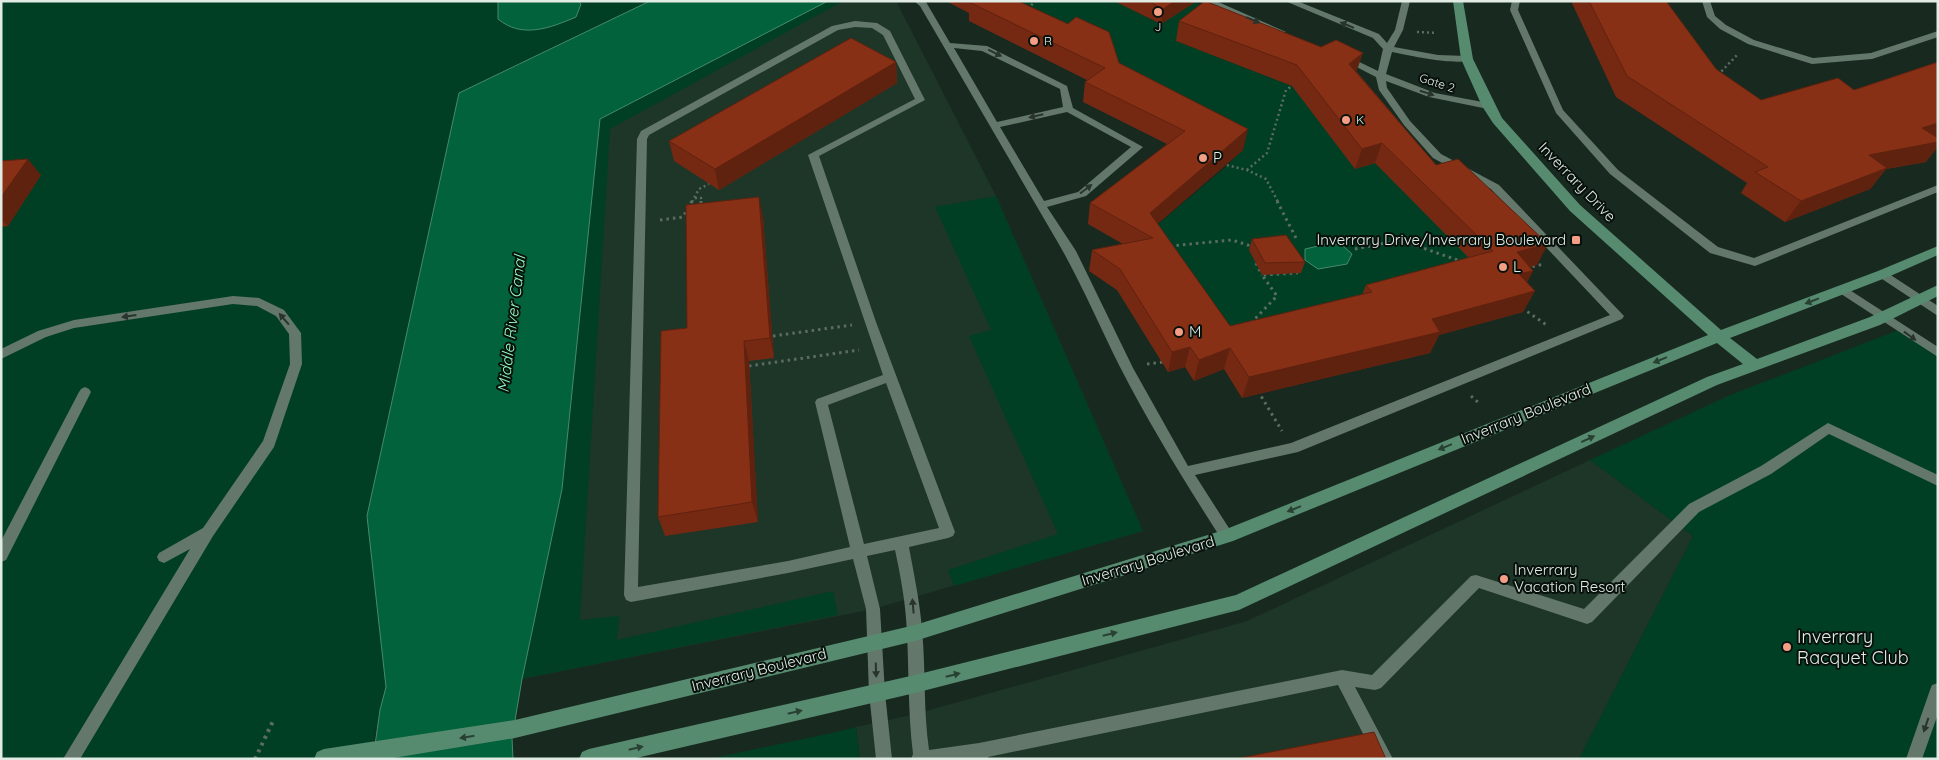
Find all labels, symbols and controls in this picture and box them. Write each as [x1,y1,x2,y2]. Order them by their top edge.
marker: J [1152,6,1164,18]
one-way arrow [1246,17,1260,25]
place label: J [1155,19,1161,34]
one-way arrow [1340,20,1354,28]
place label: R [1044,33,1052,48]
marker: R [1028,35,1040,47]
one-way arrow [988,49,1002,57]
street label: Gate 2 [1417,70,1457,95]
one-way arrow [1420,89,1435,97]
one-way arrow [1028,112,1044,120]
place label: K [1356,112,1364,127]
marker: K [1340,114,1352,126]
street label: Inverrary Drive [1535,138,1620,226]
place label: P [1213,148,1222,167]
marker: P [1197,152,1209,164]
one-way arrow [1080,184,1093,195]
place label: Inverrary Drive/Inverrary Boulevard [1316,230,1566,249]
marker: Inverrary Drive/Inverrary Boulevard [1570,234,1582,246]
water label: Middle River Canal [493,252,530,394]
place label: L [1513,257,1521,276]
marker: L [1497,261,1509,273]
one-way arrow [1804,298,1819,305]
one-way arrow [121,312,137,320]
one-way arrow [279,313,290,326]
place label: M [1189,322,1201,341]
marker: M [1173,326,1185,338]
one-way arrow [1904,330,1917,340]
one-way arrow [1653,356,1667,364]
street label: Inverrary Boulevard [1458,379,1593,448]
one-way arrow [1581,435,1595,443]
one-way arrow [1438,444,1452,452]
one-way arrow [1286,505,1301,513]
street label: Inverrary Boulevard [1079,531,1217,590]
place label: Inverrary Vacation Resort [1514,560,1625,596]
marker: Inverrary Vacation Resort [1498,573,1510,585]
one-way arrow [909,597,917,613]
place label: Inverrary Racquet Club [1797,625,1909,669]
one-way arrow [1103,630,1118,638]
marker: Inverrary Racquet Club [1781,641,1793,653]
street label: Inverrary Boulevard [690,644,828,695]
one-way arrow [872,662,880,678]
one-way arrow [945,670,960,678]
one-way arrow [787,708,802,716]
one-way arrow [1922,717,1929,732]
one-way arrow [459,733,475,741]
one-way arrow [629,744,644,752]

